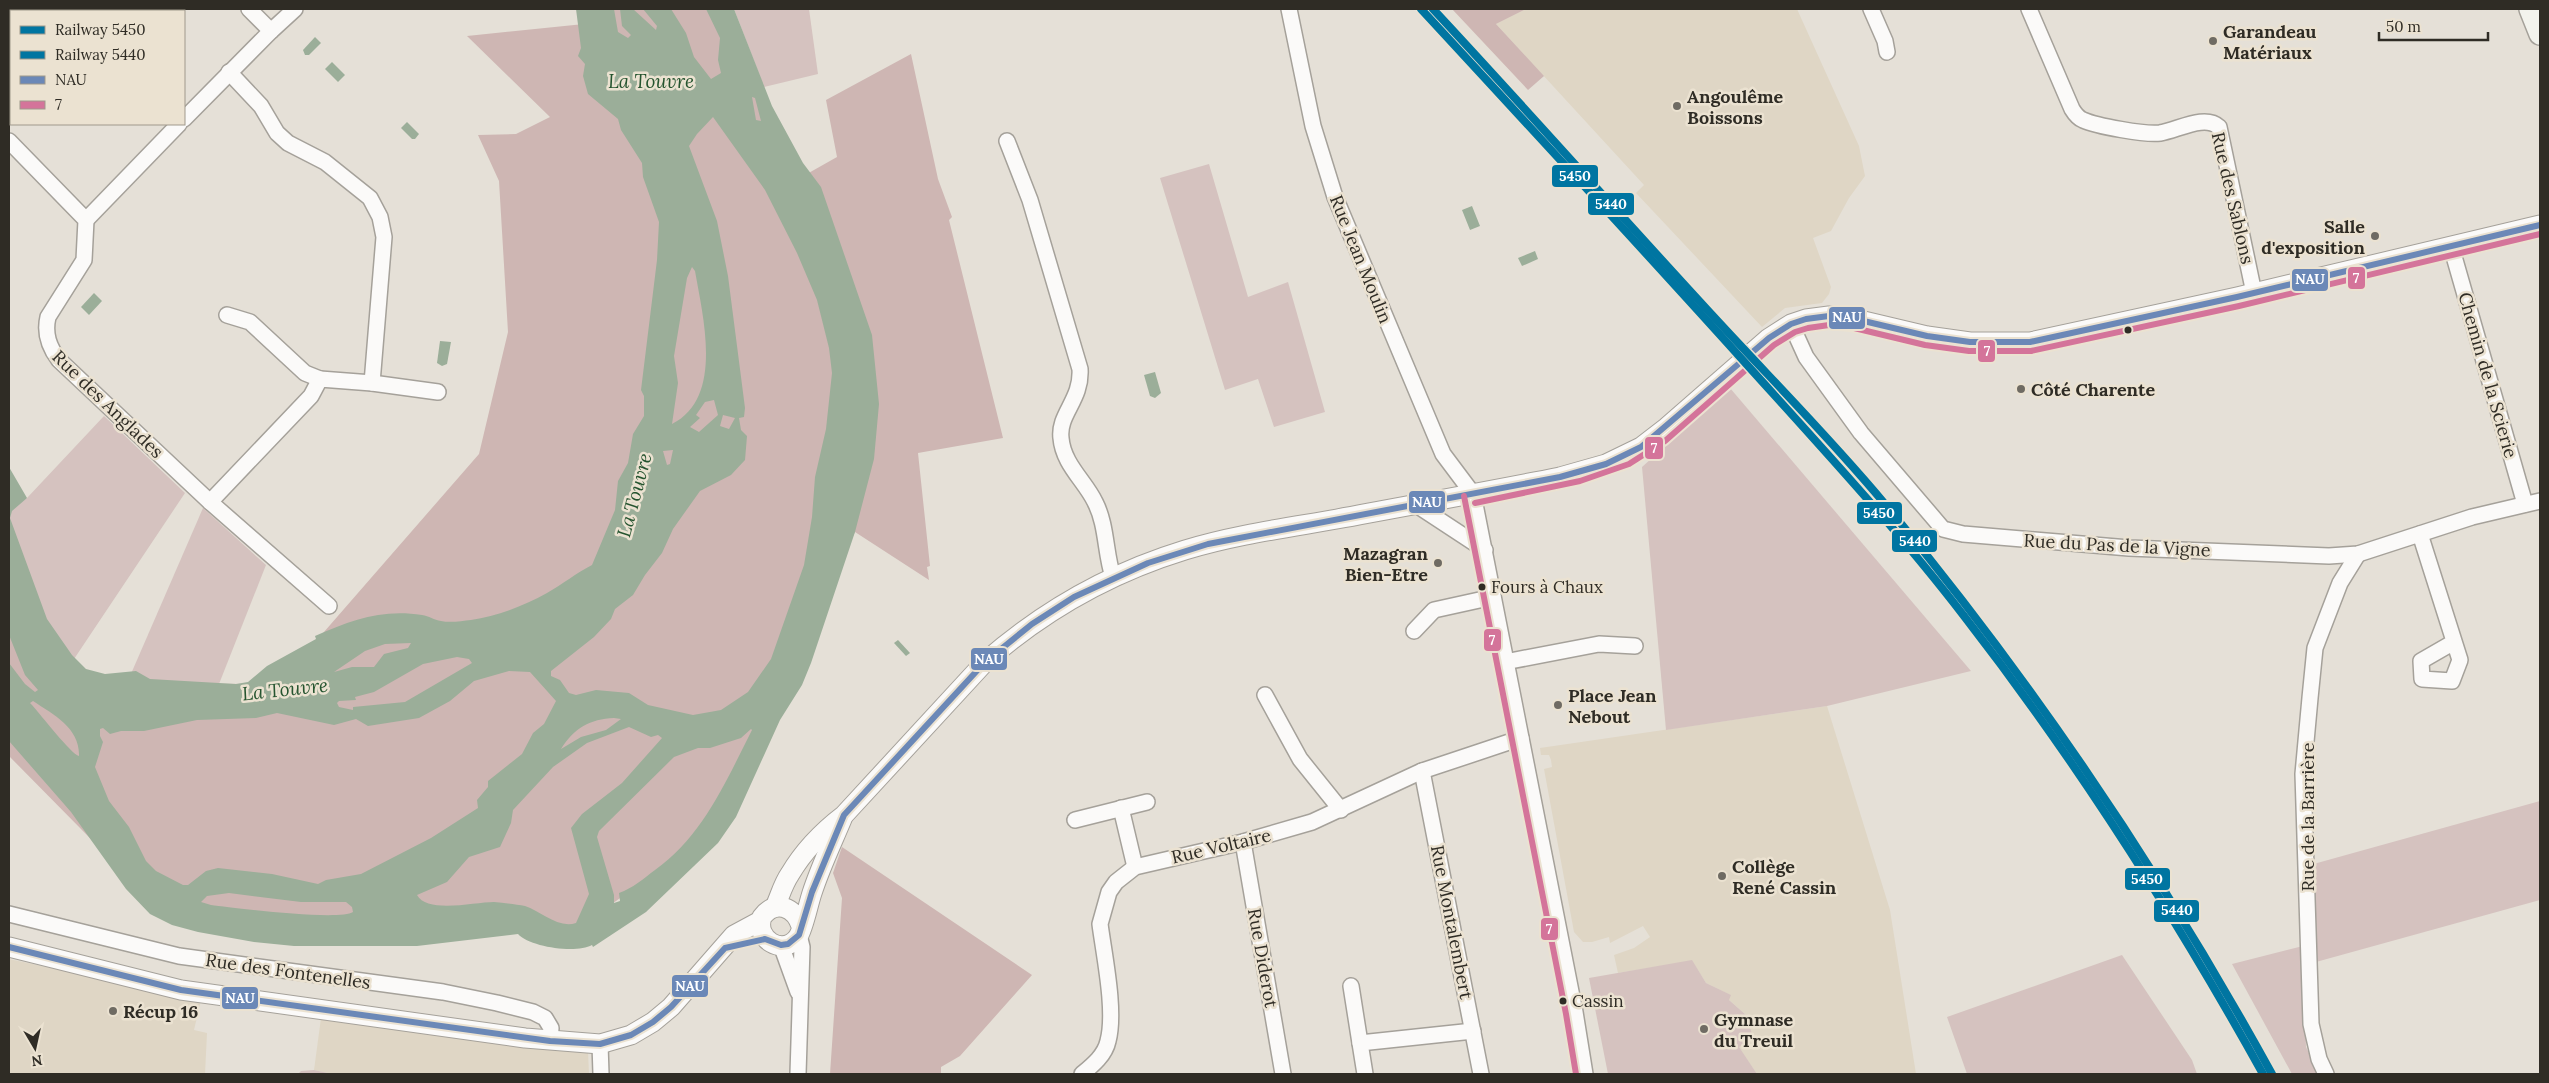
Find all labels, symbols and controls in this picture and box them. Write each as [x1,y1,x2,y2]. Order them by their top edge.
legend [10,10,185,125]
scale bar [2379,10,2488,42]
text: 50 m [2386,17,2421,36]
text: Railway 5450 [55,20,146,39]
place label: Garandeau Matériaux [2223,20,2316,64]
marker: Garandeau Matériaux [2207,35,2219,47]
text: Railway 5440 [55,45,145,64]
water label: La Touvre [608,69,694,93]
text: NAU [55,70,87,89]
place label: Angoulême Boissons [1687,85,1783,129]
text: 7 [55,95,62,114]
marker: Angoulême Boissons [1671,100,1683,112]
street label: Rue des Sablons [2207,130,2259,266]
line badge: 5450 [1551,164,1599,188]
text: 5450 [1559,167,1591,185]
street label: Rue Jean Moulin [1325,192,1397,327]
line badge: 5440 [1587,192,1635,216]
text: 5440 [1595,195,1627,213]
place label: Salle d'exposition [2261,215,2366,259]
marker: Salle d'exposition [2369,230,2381,242]
line badge: 7 [2347,266,2366,290]
line badge: NAU [2291,268,2329,292]
text: 7 [2353,269,2360,287]
text: NAU [2295,270,2325,288]
street label: Chemin de la Scierie [2453,289,2523,461]
line badge: NAU [1828,306,1866,330]
text: NAU [1832,308,1862,326]
unlabelled marker [2123,325,2133,335]
line badge: 7 [1977,339,1996,363]
text: 7 [1984,342,1991,360]
street label: Rue des Anglades [48,345,168,463]
place label: Côté Charente [2031,378,2155,401]
marker: Côté Charente [2015,383,2027,395]
line badge: 7 [1644,436,1664,460]
text: 7 [1651,439,1658,457]
water label: La Touvre [611,450,657,540]
line badge: NAU [1408,490,1446,514]
text: NAU [1412,493,1442,511]
line badge: 5450 [1856,501,1903,525]
text: 5450 [1863,504,1895,522]
line badge: 5440 [1891,529,1938,553]
street label: Rue du Pas de la Vigne [2023,529,2211,561]
text: 5440 [1899,532,1931,550]
place label: Mazagran Bien-Etre [1343,542,1429,586]
marker: Mazagran Bien-Etre [1432,557,1444,569]
place label: Fours à Chaux [1491,576,1603,598]
marker: Fours à Chaux [1477,582,1487,592]
line badge: 7 [1483,628,1502,652]
text: 7 [1489,631,1496,649]
line badge: NAU [970,647,1008,671]
text: NAU [974,650,1004,668]
water label: La Touvre [241,673,329,705]
place label: Place Jean Nebout [1568,684,1657,728]
marker: Place Jean Nebout [1552,699,1564,711]
street label: Rue de la Barrière [2296,742,2319,892]
street label: Rue Voltaire [1169,823,1273,869]
street label: Rue Montalembert [1426,843,1478,1001]
place label: Collège René Cassin [1732,855,1837,899]
line badge: 5450 [2124,867,2171,891]
marker: Collège René Cassin [1716,870,1728,882]
text: 5450 [2131,870,2163,888]
line badge: 5440 [2153,899,2200,923]
text: 5440 [2161,901,2193,919]
street label: Rue Diderot [1243,906,1283,1010]
line badge: 7 [1540,917,1559,941]
text: 7 [1546,920,1553,938]
street label: Rue des Fontenelles [204,948,372,994]
line badge: NAU [671,974,709,998]
text: NAU [675,977,705,995]
line badge: NAU [221,986,259,1010]
text: NAU [225,989,255,1007]
place label: Cassin [1572,990,1624,1012]
marker: Cassin [1558,996,1568,1006]
place label: Récup 16 [123,1000,198,1023]
marker: Récup 16 [107,1005,119,1017]
place label: Gymnase du Treuil [1714,1008,1794,1052]
north arrow [10,1023,60,1073]
marker: Gymnase du Treuil [1698,1023,1710,1035]
text: N [30,1051,44,1071]

